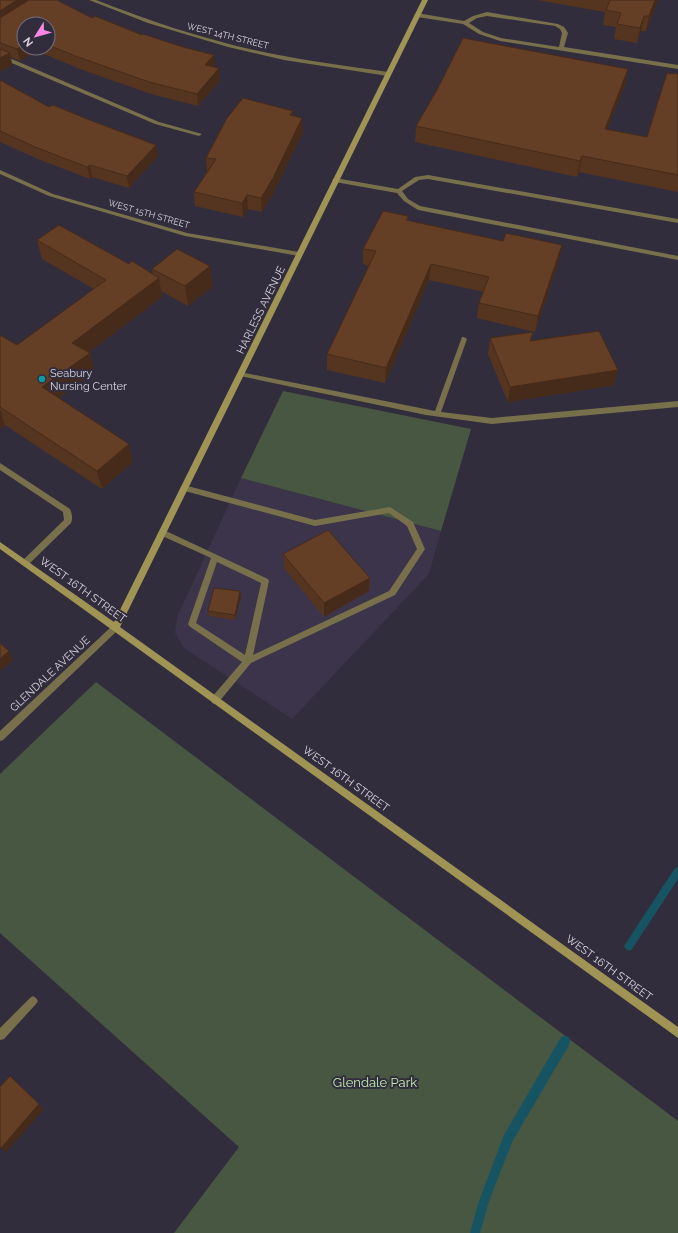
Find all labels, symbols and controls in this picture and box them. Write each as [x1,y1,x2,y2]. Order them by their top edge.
north arrow [16,16,56,56]
street label: WEST 14TH STREET [186,21,270,51]
text: N [21,34,36,49]
street label: WEST 15TH STREET [107,198,191,231]
street label: HARLESS AVENUE [234,264,288,356]
place label: Seabury Nursing Center [50,367,127,393]
marker: Seabury Nursing Center [37,374,47,384]
street label: WEST 16TH STREET [37,554,129,626]
street label: GLENDALE AVENUE [7,633,93,714]
street label: WEST 16TH STREET [300,743,392,815]
street label: WEST 16TH STREET [563,932,655,1004]
park label: Glendale Park [333,1075,417,1090]

